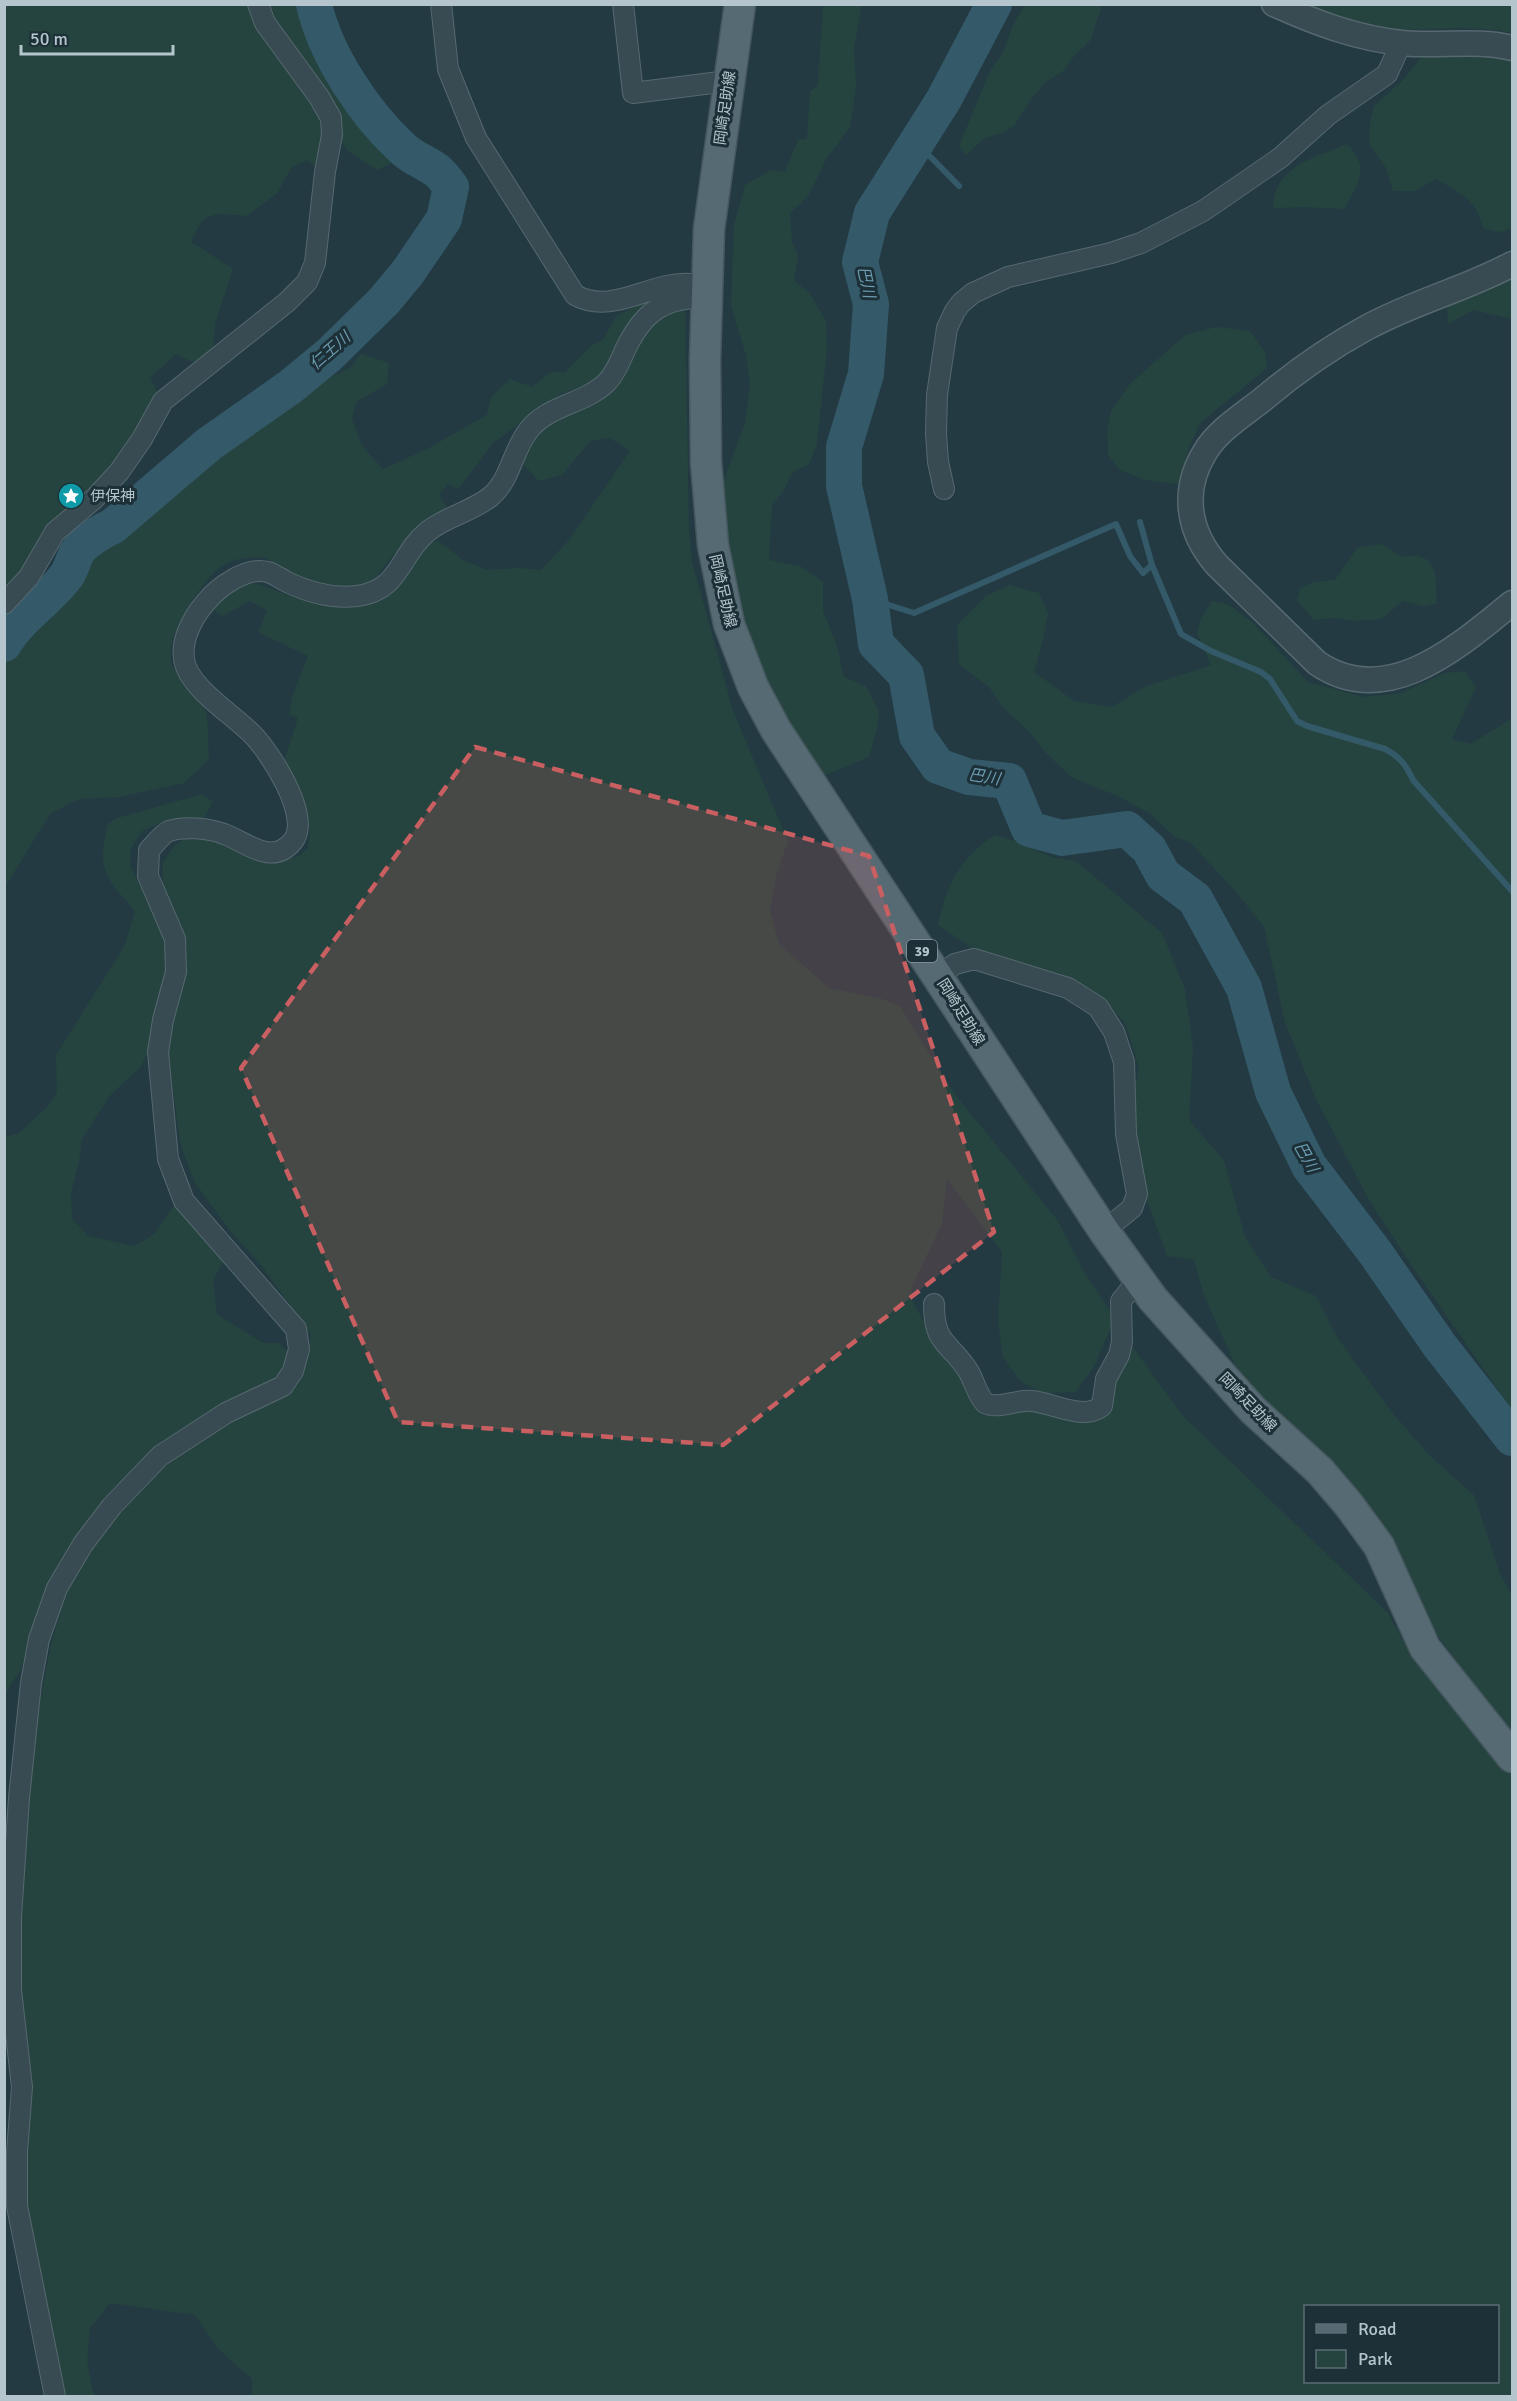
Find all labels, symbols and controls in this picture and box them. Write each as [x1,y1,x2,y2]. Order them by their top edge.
scale bar [21,18,172,56]
text: 50 m [30,28,68,50]
street label: 岡崎足助線 [711,70,739,146]
water label: 巴川 [853,264,880,302]
water label: 仁王川 [305,326,356,374]
place icon: 伊保神 [56,481,86,511]
place label: 伊保神 [90,487,135,505]
street label: 岡崎足助線 [706,552,740,630]
water label: 巴川 [967,765,1003,790]
road number: 39 [907,940,937,962]
street label: 岡崎足助線 [933,975,989,1049]
water label: 巴川 [1289,1138,1323,1178]
street label: 岡崎足助線 [1215,1369,1281,1435]
legend [1304,2305,1499,2383]
text: Road [1358,2318,1397,2340]
text: Park [1358,2348,1393,2370]

